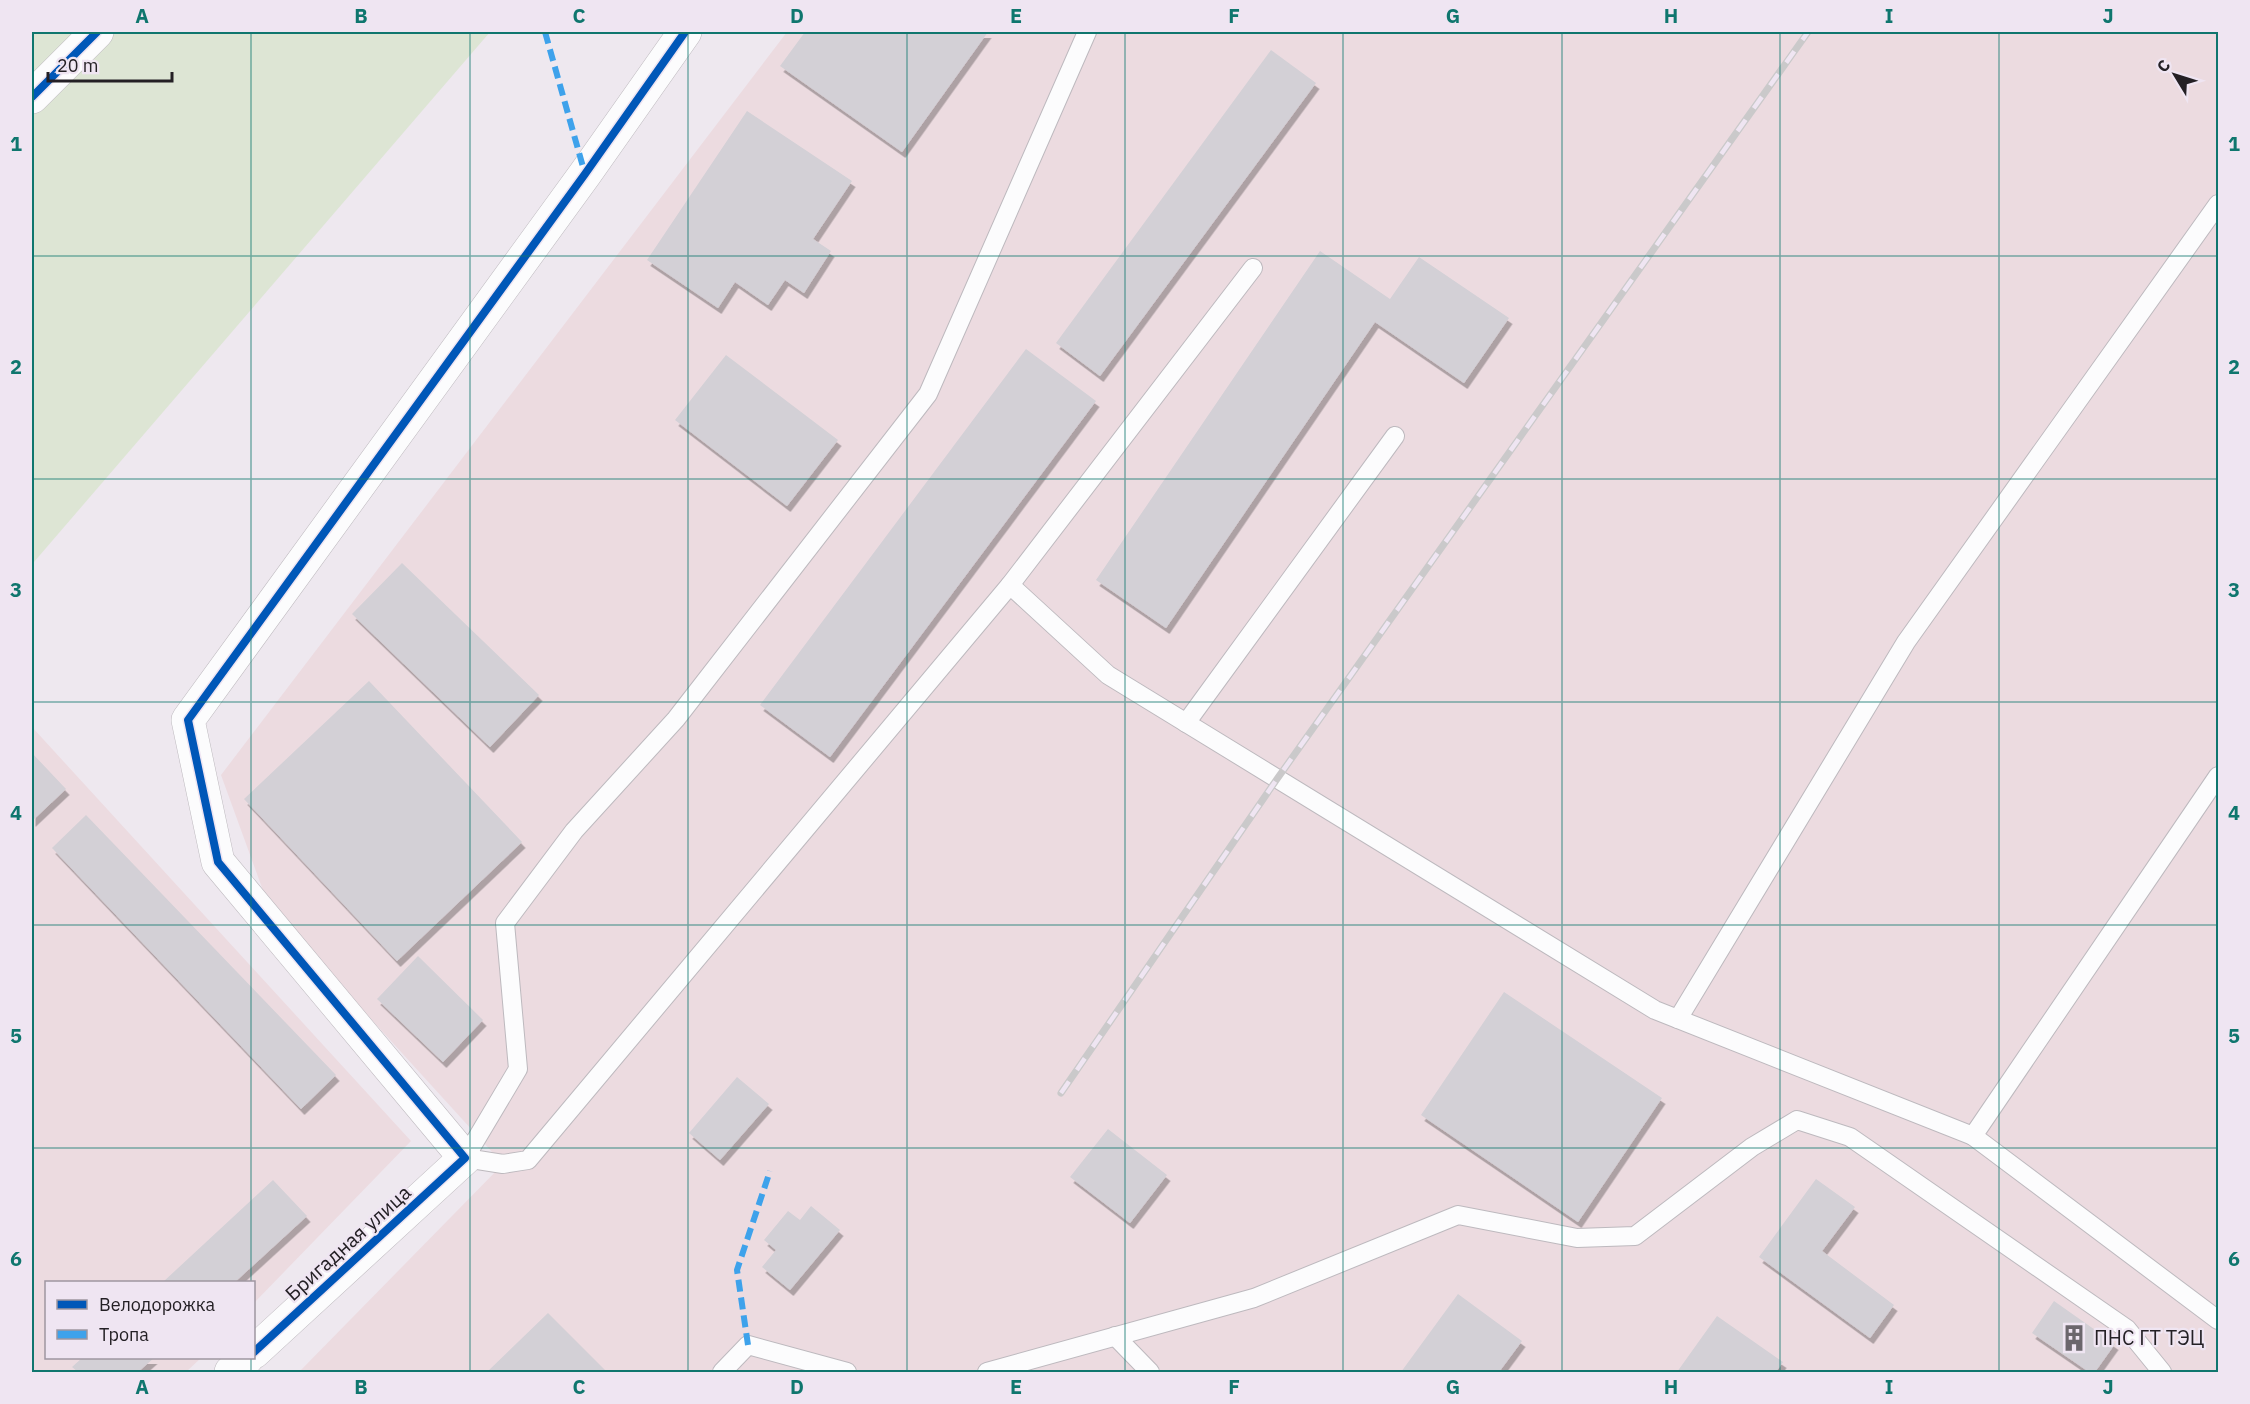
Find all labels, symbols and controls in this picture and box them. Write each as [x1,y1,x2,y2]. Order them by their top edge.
text: A [135,2,149,29]
text: B [354,2,368,29]
text: C [572,2,586,29]
text: D [790,2,804,29]
text: E [1010,2,1022,29]
text: F [1228,2,1240,29]
text: G [1446,2,1460,29]
text: H [1664,2,1678,29]
text: I [1885,2,1893,29]
text: J [2102,2,2114,29]
scale bar [48,45,172,83]
north arrow [2145,45,2205,105]
text: 20 m [57,54,99,77]
text: С [2152,56,2174,76]
text: 1 [10,130,22,157]
text: 1 [2228,130,2240,157]
text: 2 [10,353,22,380]
text: 2 [2228,353,2240,380]
text: 3 [10,576,22,603]
text: 3 [2228,576,2240,603]
text: 4 [10,799,22,826]
text: 4 [2228,799,2240,826]
text: 5 [10,1022,22,1049]
text: 5 [2228,1022,2240,1049]
street label: Бригадная улица [279,1179,417,1306]
text: 6 [10,1245,22,1272]
text: 6 [2228,1245,2240,1272]
legend [45,1281,255,1359]
text: Велодорожка [99,1293,215,1316]
text: Тропа [99,1323,149,1346]
building icon: ПНС ГТ ТЭЦ [2059,1323,2089,1353]
place label: ПНС ГТ ТЭЦ [2094,1324,2204,1351]
text: A [135,1373,149,1400]
text: B [354,1373,368,1400]
text: C [572,1373,586,1400]
text: D [790,1373,804,1400]
text: E [1010,1373,1022,1400]
text: F [1228,1373,1240,1400]
text: G [1446,1373,1460,1400]
text: H [1664,1373,1678,1400]
text: I [1885,1373,1893,1400]
text: J [2102,1373,2114,1400]

